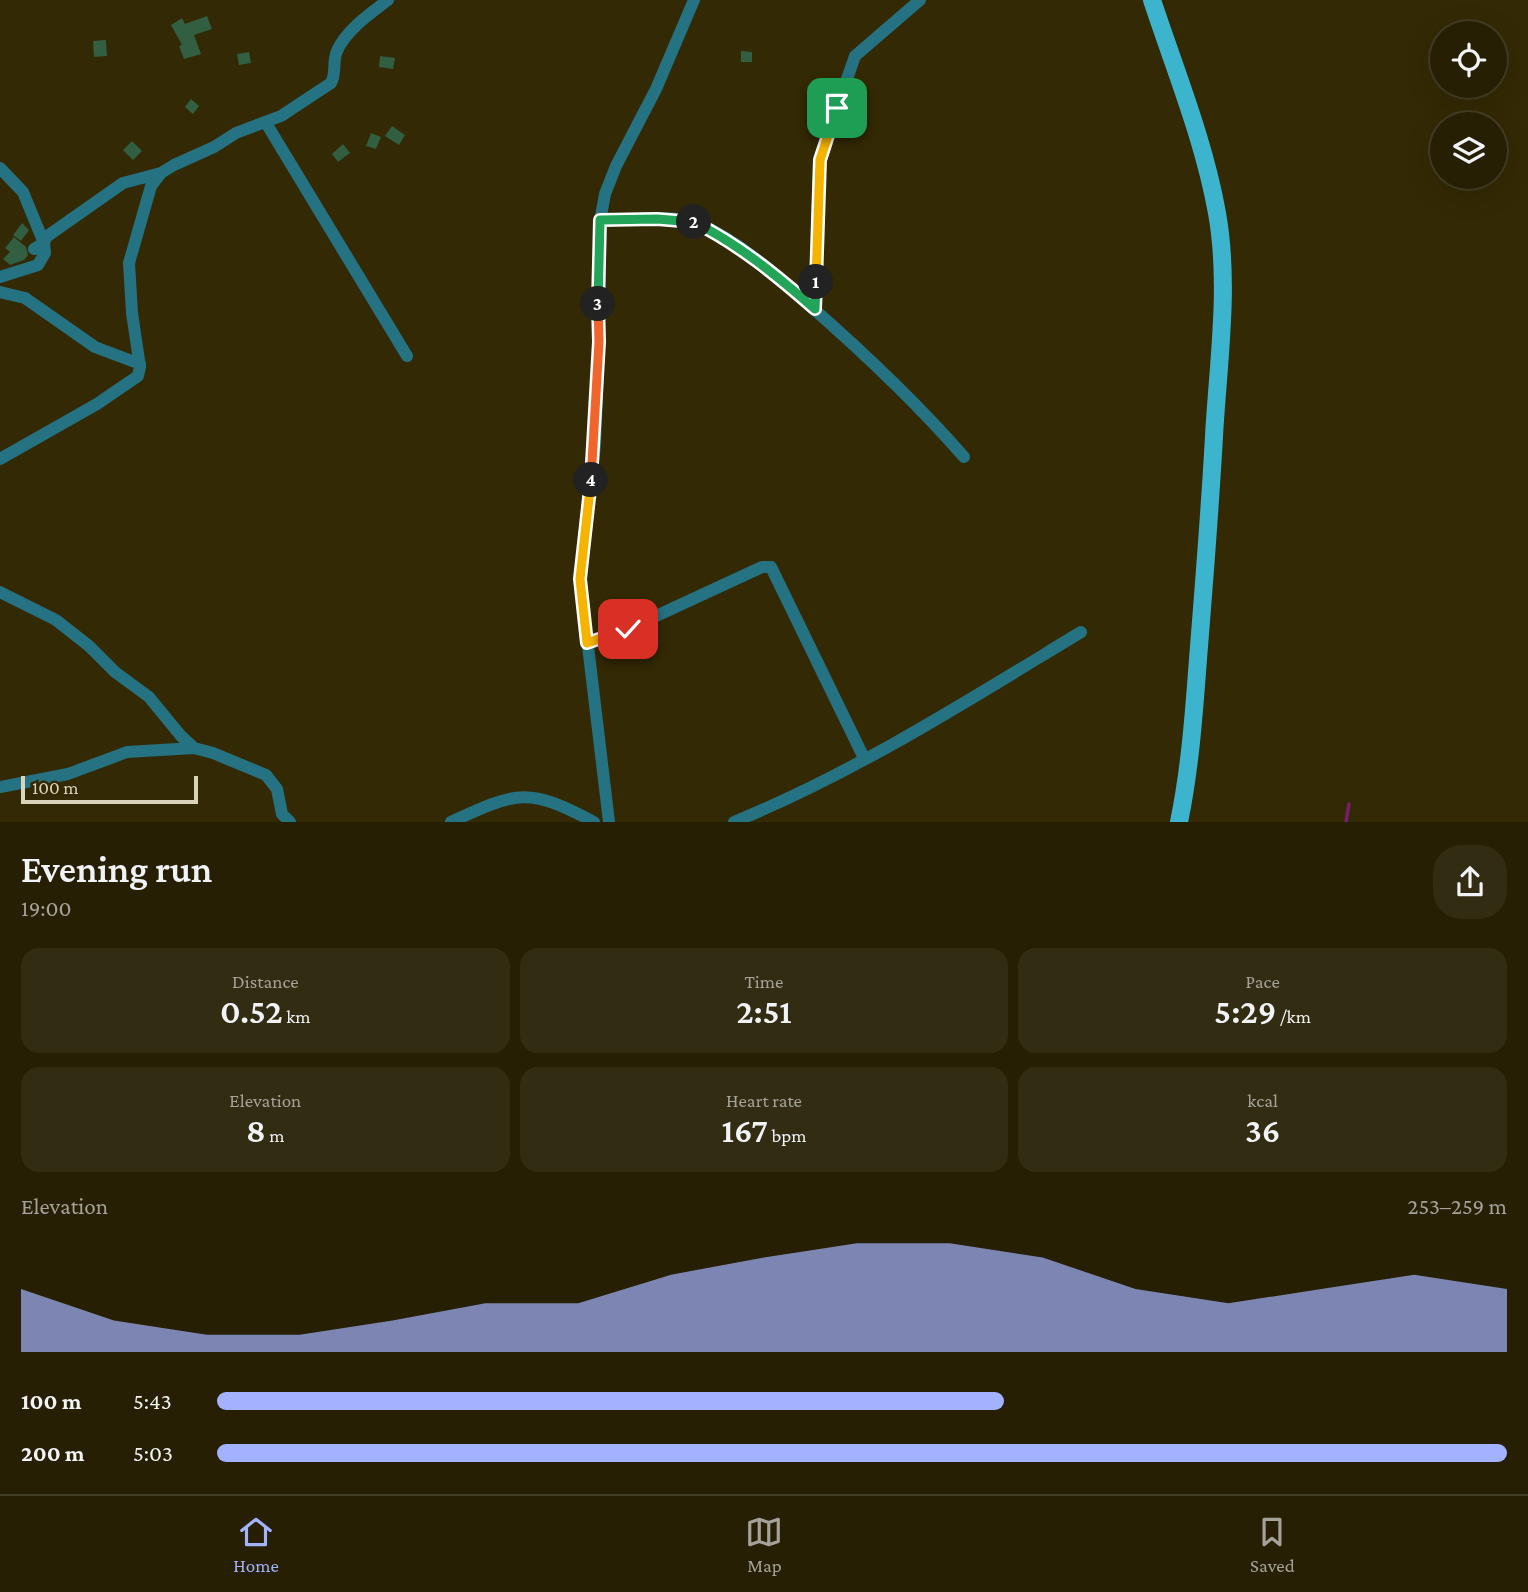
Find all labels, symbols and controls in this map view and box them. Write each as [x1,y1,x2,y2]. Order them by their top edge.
map controls [1430,21,1507,189]
button: locate [1430,21,1507,98]
pin [807,78,867,138]
icon: arrive [818,89,856,127]
button: layers [1430,112,1507,189]
pin: 2 [676,204,712,240]
text: 2 [689,211,698,232]
pin: 1 [798,264,834,300]
text: 1 [812,271,819,292]
pin: 3 [580,286,616,322]
text: 3 [593,293,602,314]
pin: 4 [574,462,608,498]
text: 4 [585,469,596,490]
pin [598,599,658,659]
icon: check [609,610,647,648]
scale bar [21,773,198,805]
text: 100 m [32,777,79,798]
button: share [1433,845,1507,919]
text: Evening run [21,848,212,890]
text: 19:00 [21,895,72,921]
text: Distance [232,971,299,992]
text: Time [745,971,783,992]
text: Pace [1246,971,1280,992]
text: 0.52 [220,992,283,1031]
text: 2:51 [736,992,792,1031]
text: 5:29 [1214,992,1276,1031]
text: km [283,1006,311,1027]
text: /km [1276,1006,1311,1027]
text: Elevation [229,1090,301,1111]
text: Heart rate [726,1090,802,1111]
text: kcal [1247,1090,1278,1111]
text: 8 [246,1111,266,1150]
text: 167 [722,1111,768,1150]
text: 36 [1245,1111,1280,1150]
text: m [266,1125,285,1146]
text: bpm [768,1125,806,1146]
text: Elevation [21,1193,108,1219]
text: 253–259 m [1407,1193,1507,1219]
text: 100 m [21,1388,81,1414]
text: 5:43 [133,1388,172,1414]
text: 200 m [21,1440,85,1466]
text: 5:03 [133,1440,173,1466]
tab: Home [233,1513,279,1576]
tab: Map [745,1513,783,1576]
tab: Saved [1250,1513,1295,1576]

